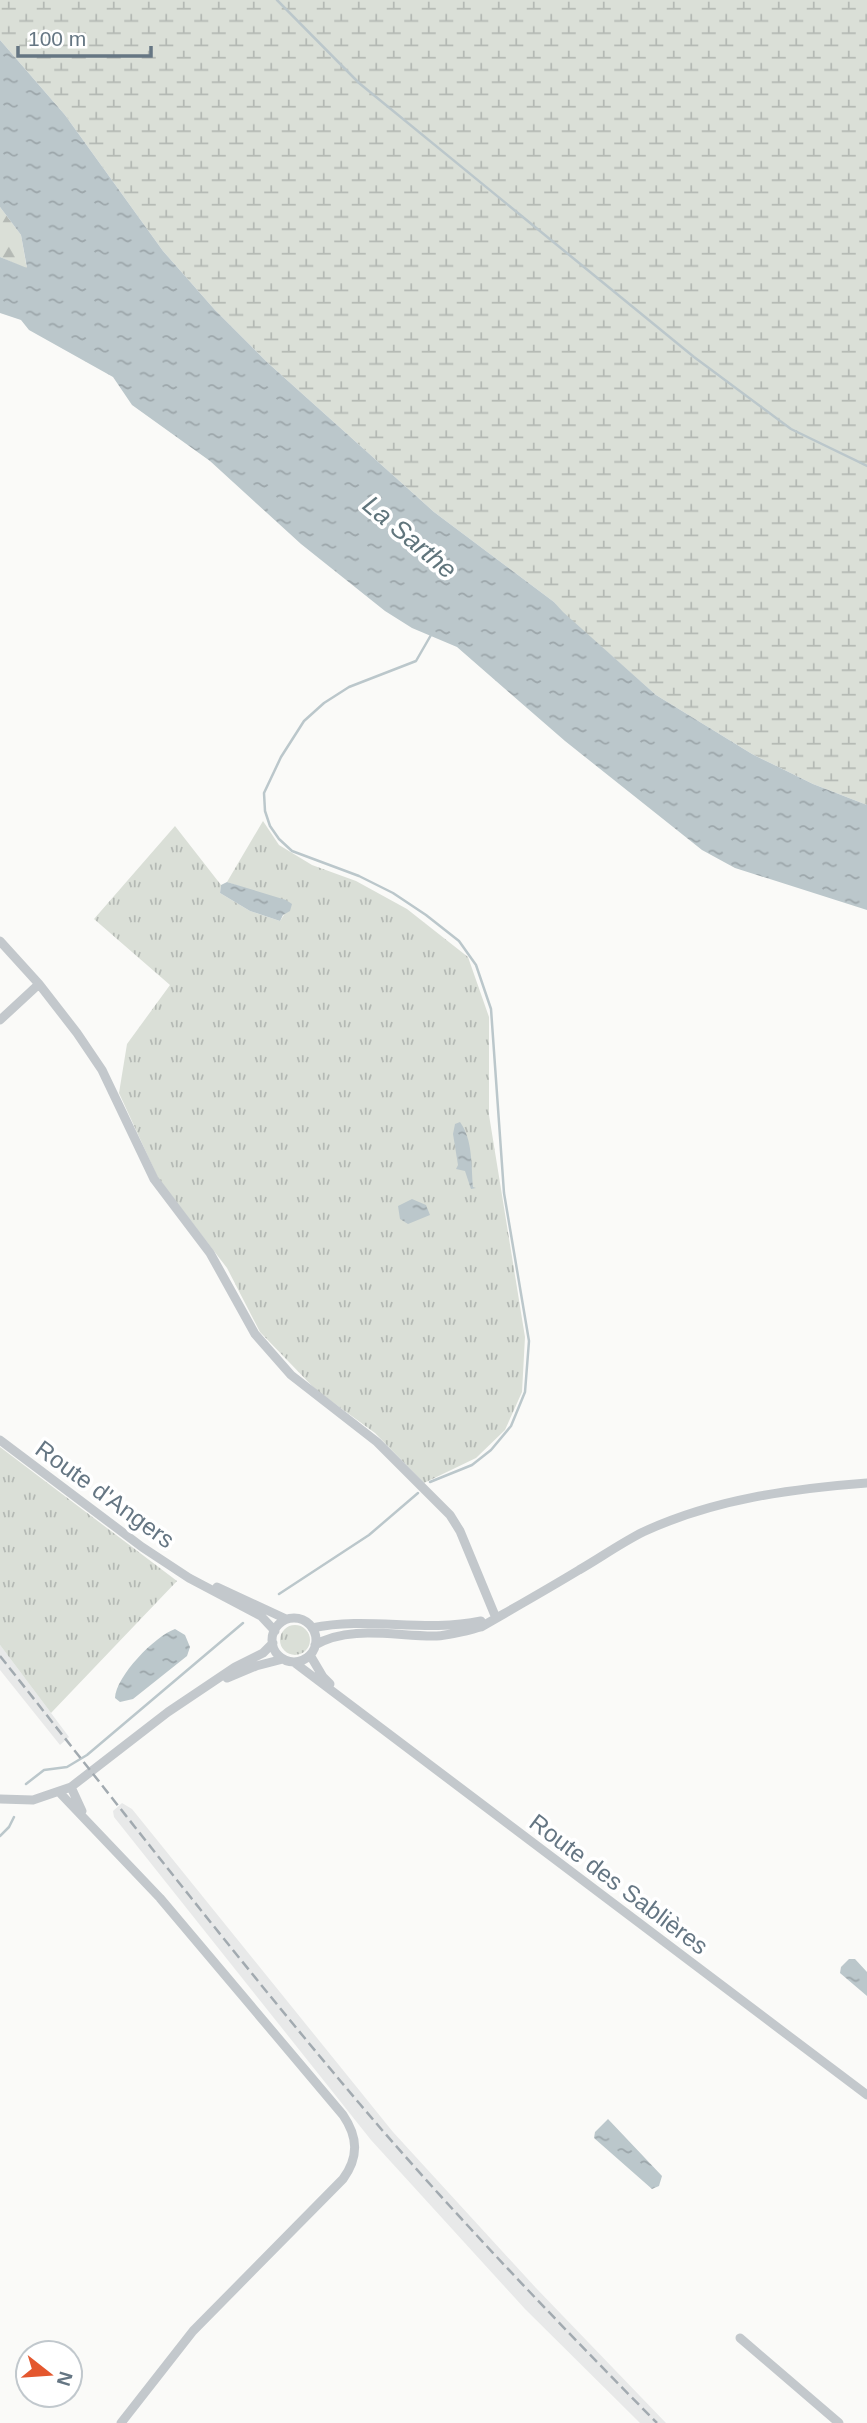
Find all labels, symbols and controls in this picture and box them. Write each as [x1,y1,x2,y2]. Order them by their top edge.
scale bar [18,14,150,58]
text: 100 m [28,27,86,50]
water label: La Sarthe [357,489,463,585]
street label: Route d'Angers [30,1435,180,1553]
street label: Route des Sablières [525,1808,713,1960]
north arrow [14,2339,84,2409]
text: N [53,2369,77,2388]

